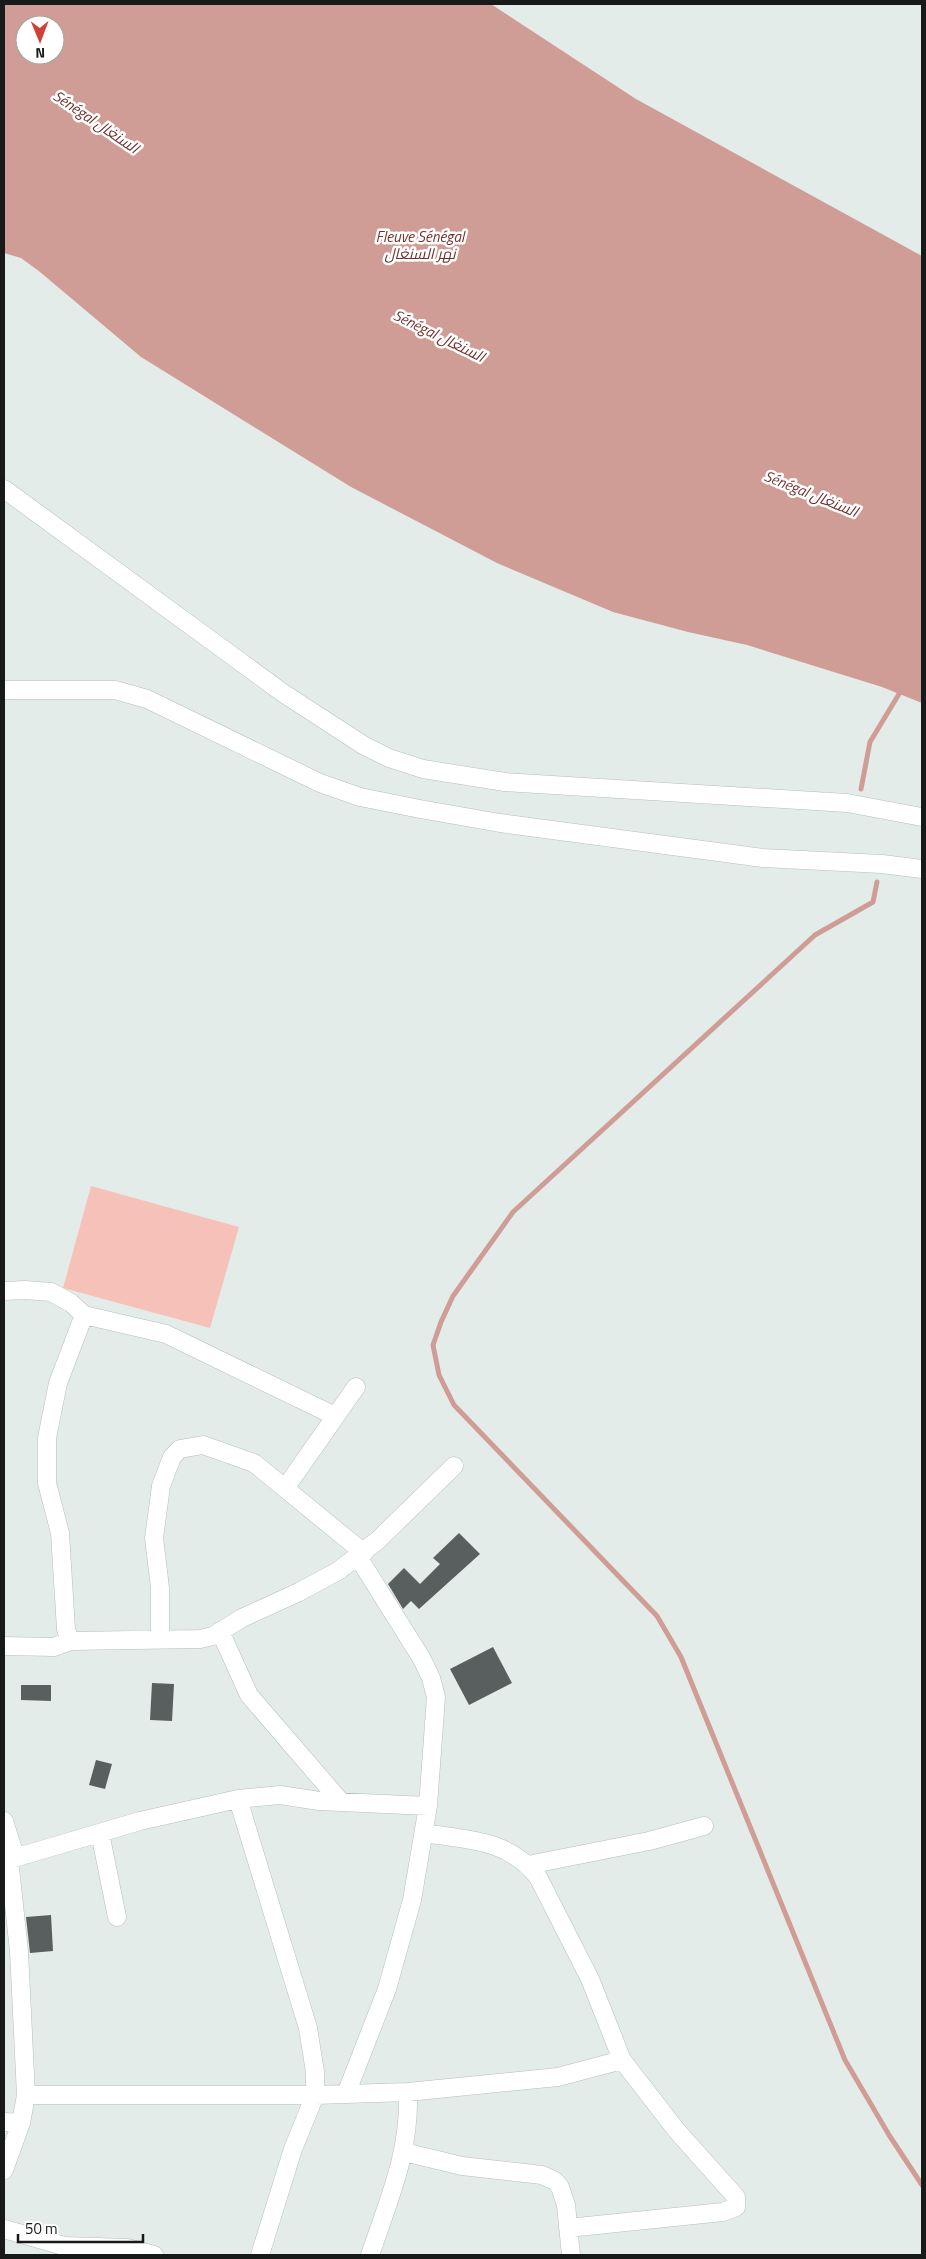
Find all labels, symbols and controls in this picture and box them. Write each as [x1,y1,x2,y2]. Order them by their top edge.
north arrow [15,15,65,65]
text: N [35,43,45,64]
water label: Sénégal السنغال [49,84,145,160]
water label: Fleuve Sénégal نهر السنغال [376,225,466,265]
water label: Sénégal السنغال [390,303,491,369]
water label: Sénégal السنغال [761,464,863,524]
scale bar [18,2212,142,2244]
text: 50 m [25,2217,58,2240]

